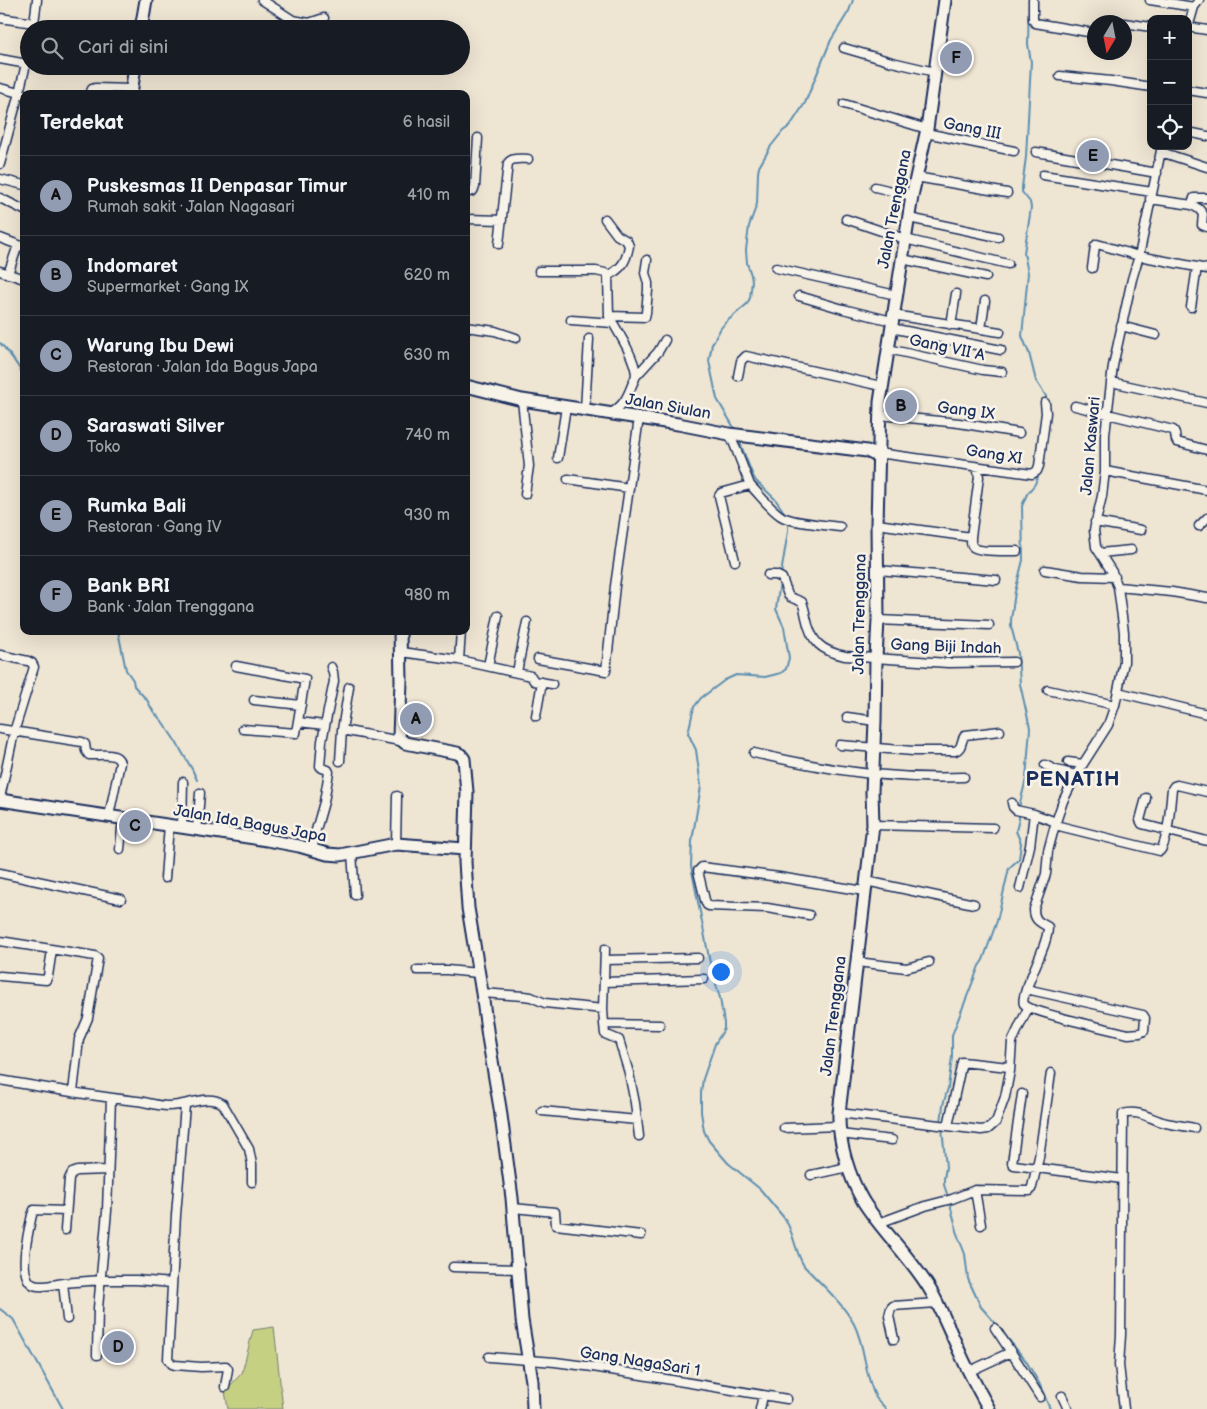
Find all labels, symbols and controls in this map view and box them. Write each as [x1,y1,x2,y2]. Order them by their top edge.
north arrow [1087,15,1132,60]
map controls [1147,15,1192,150]
button: + [1147,15,1192,60]
search box [20,20,470,75]
icon: search [38,34,66,62]
text: Cari di sini [78,36,168,59]
pin: F [940,39,972,77]
button: − [1147,60,1192,105]
button: locate [1147,105,1192,150]
text: Terdekat [40,110,124,135]
text: 6 hasil [403,113,450,132]
street label: Gang III [941,114,1003,144]
pin: E [1077,137,1109,175]
street label: Jalan Trenggana [874,148,916,270]
text: Puskesmas II Denpasar Timur [87,175,347,198]
text: A [51,186,61,205]
text: 410 m [407,186,450,205]
text: Rumah sakit · Jalan Nagasari [87,198,295,217]
text: Indomaret [87,255,178,278]
text: B [50,266,62,285]
text: 620 m [404,266,450,285]
text: Supermarket · Gang IX [87,278,248,297]
street label: Gang VII A [907,331,987,365]
text: Warung Ibu Dewi [87,335,234,358]
text: C [50,346,62,365]
text: 630 m [403,346,450,365]
text: Restoran · Jalan Ida Bagus Japa [87,358,318,377]
pin: B [885,387,917,425]
street label: Jalan Siulan [624,390,712,424]
street label: Jalan Kaswari [1077,396,1105,496]
street label: Gang IX [936,398,997,424]
text: Saraswati Silver [87,415,224,438]
text: D [50,426,62,445]
text: 740 m [405,426,450,445]
text: Toko [87,438,121,457]
street label: Gang XI [965,441,1024,469]
text: Rumka Bali [87,495,186,518]
text: E [51,506,61,525]
text: 930 m [404,506,450,525]
text: Restoran · Gang IV [87,518,222,537]
street label: Jalan Trenggana [849,553,871,675]
text: Bank BRI [87,575,170,598]
text: F [51,586,61,605]
text: 980 m [404,586,450,605]
text: Bank · Jalan Trenggana [87,598,254,617]
street label: Gang Biji Indah [890,636,1002,658]
pin: A [400,700,432,738]
district label: PENATIH [1025,767,1121,792]
street label: Jalan Ida Bagus Japa [172,801,328,847]
pin: C [119,807,151,845]
street label: Jalan Trenggana [817,955,851,1077]
your location [708,959,734,985]
pin: D [102,1328,134,1366]
street label: Gang NagaSari 1 [578,1343,702,1381]

